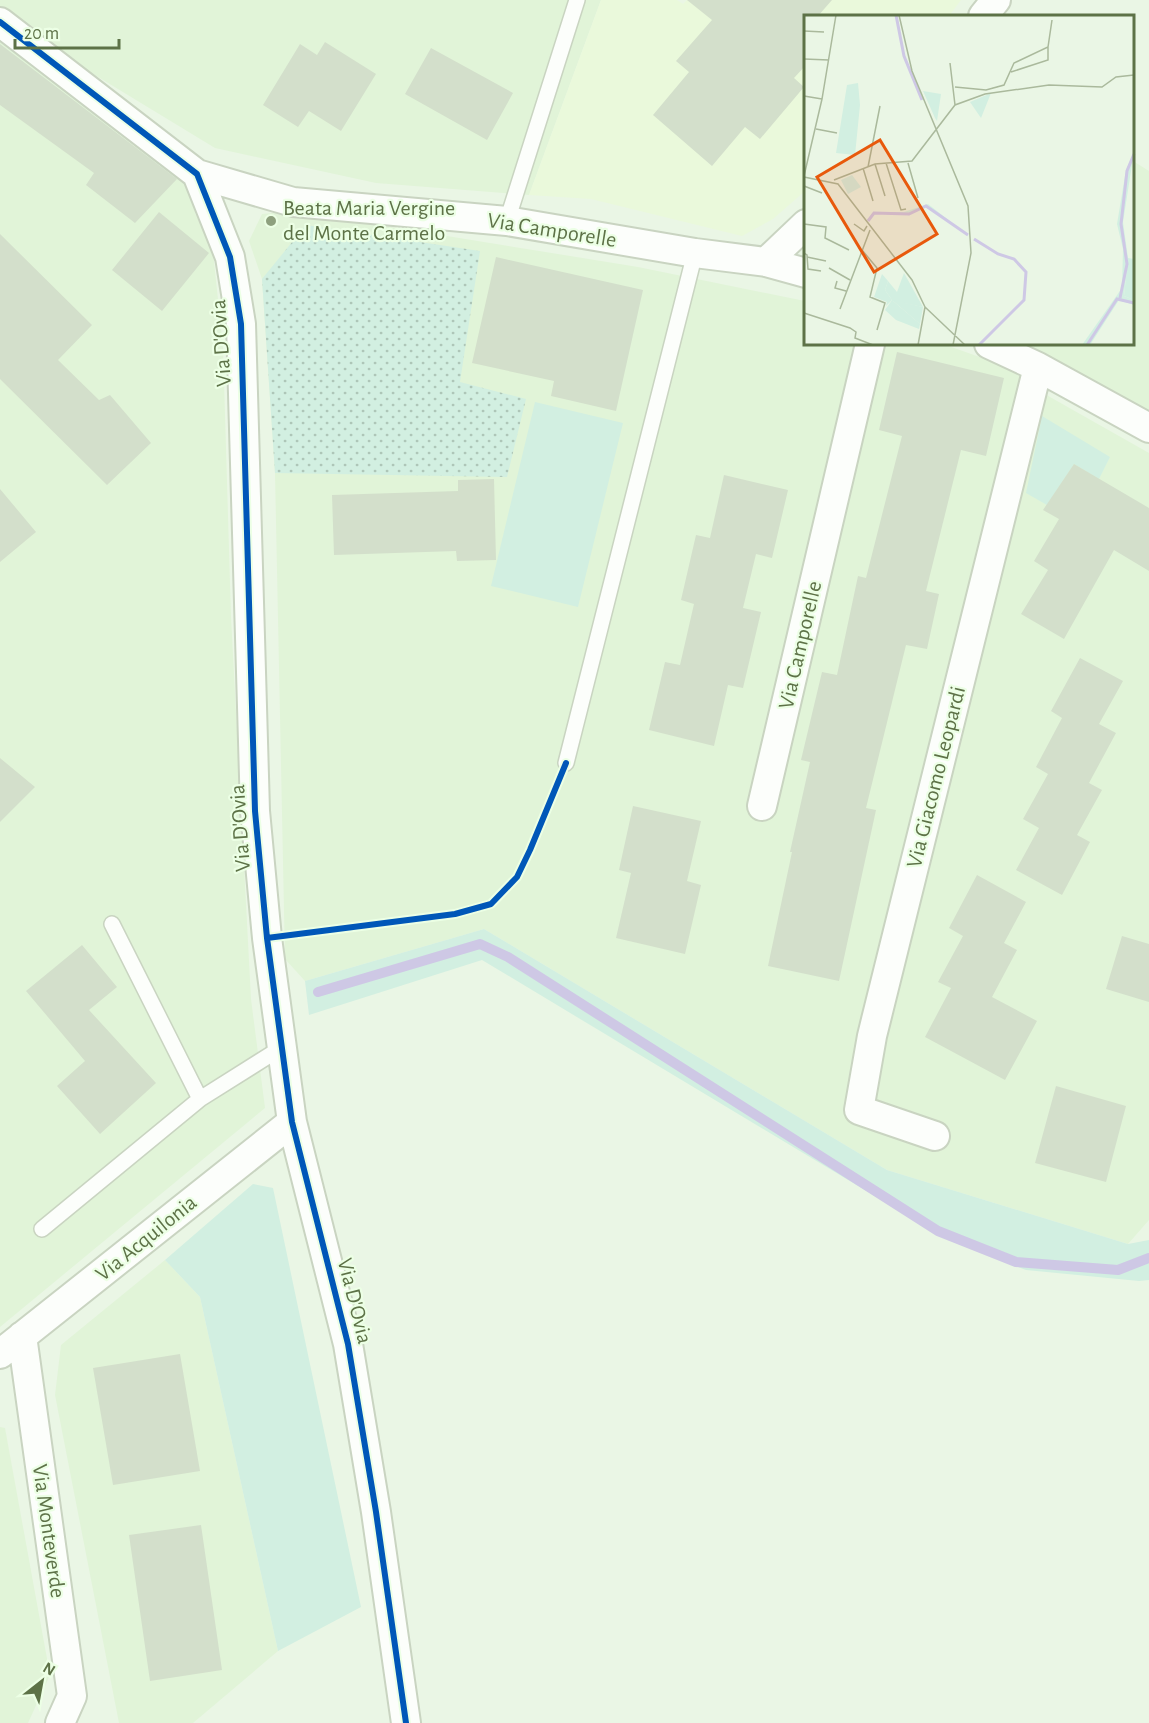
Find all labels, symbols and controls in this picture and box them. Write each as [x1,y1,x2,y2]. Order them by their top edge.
scale bar [15,12,118,50]
inset map [804,15,1134,345]
text: 20 m [24,25,59,43]
place label: Beata Maria Vergine del Monte Carmelo [283,197,455,244]
street label: Via Camporelle [486,209,618,251]
marker: Beata Maria Vergine del Monte Carmelo [264,214,278,228]
street label: Via D'Ovia [207,299,235,387]
street label: Via Camporelle [775,579,825,711]
street label: Via Giacomo Leopardi [903,684,969,870]
street label: Via D'Ovia [226,784,254,872]
street label: Via Acquilonia [91,1191,201,1285]
street label: Via D'Ovia [334,1256,376,1346]
street label: Via Monteverde [29,1463,69,1599]
north arrow [12,1651,72,1711]
text: N [40,1659,58,1679]

